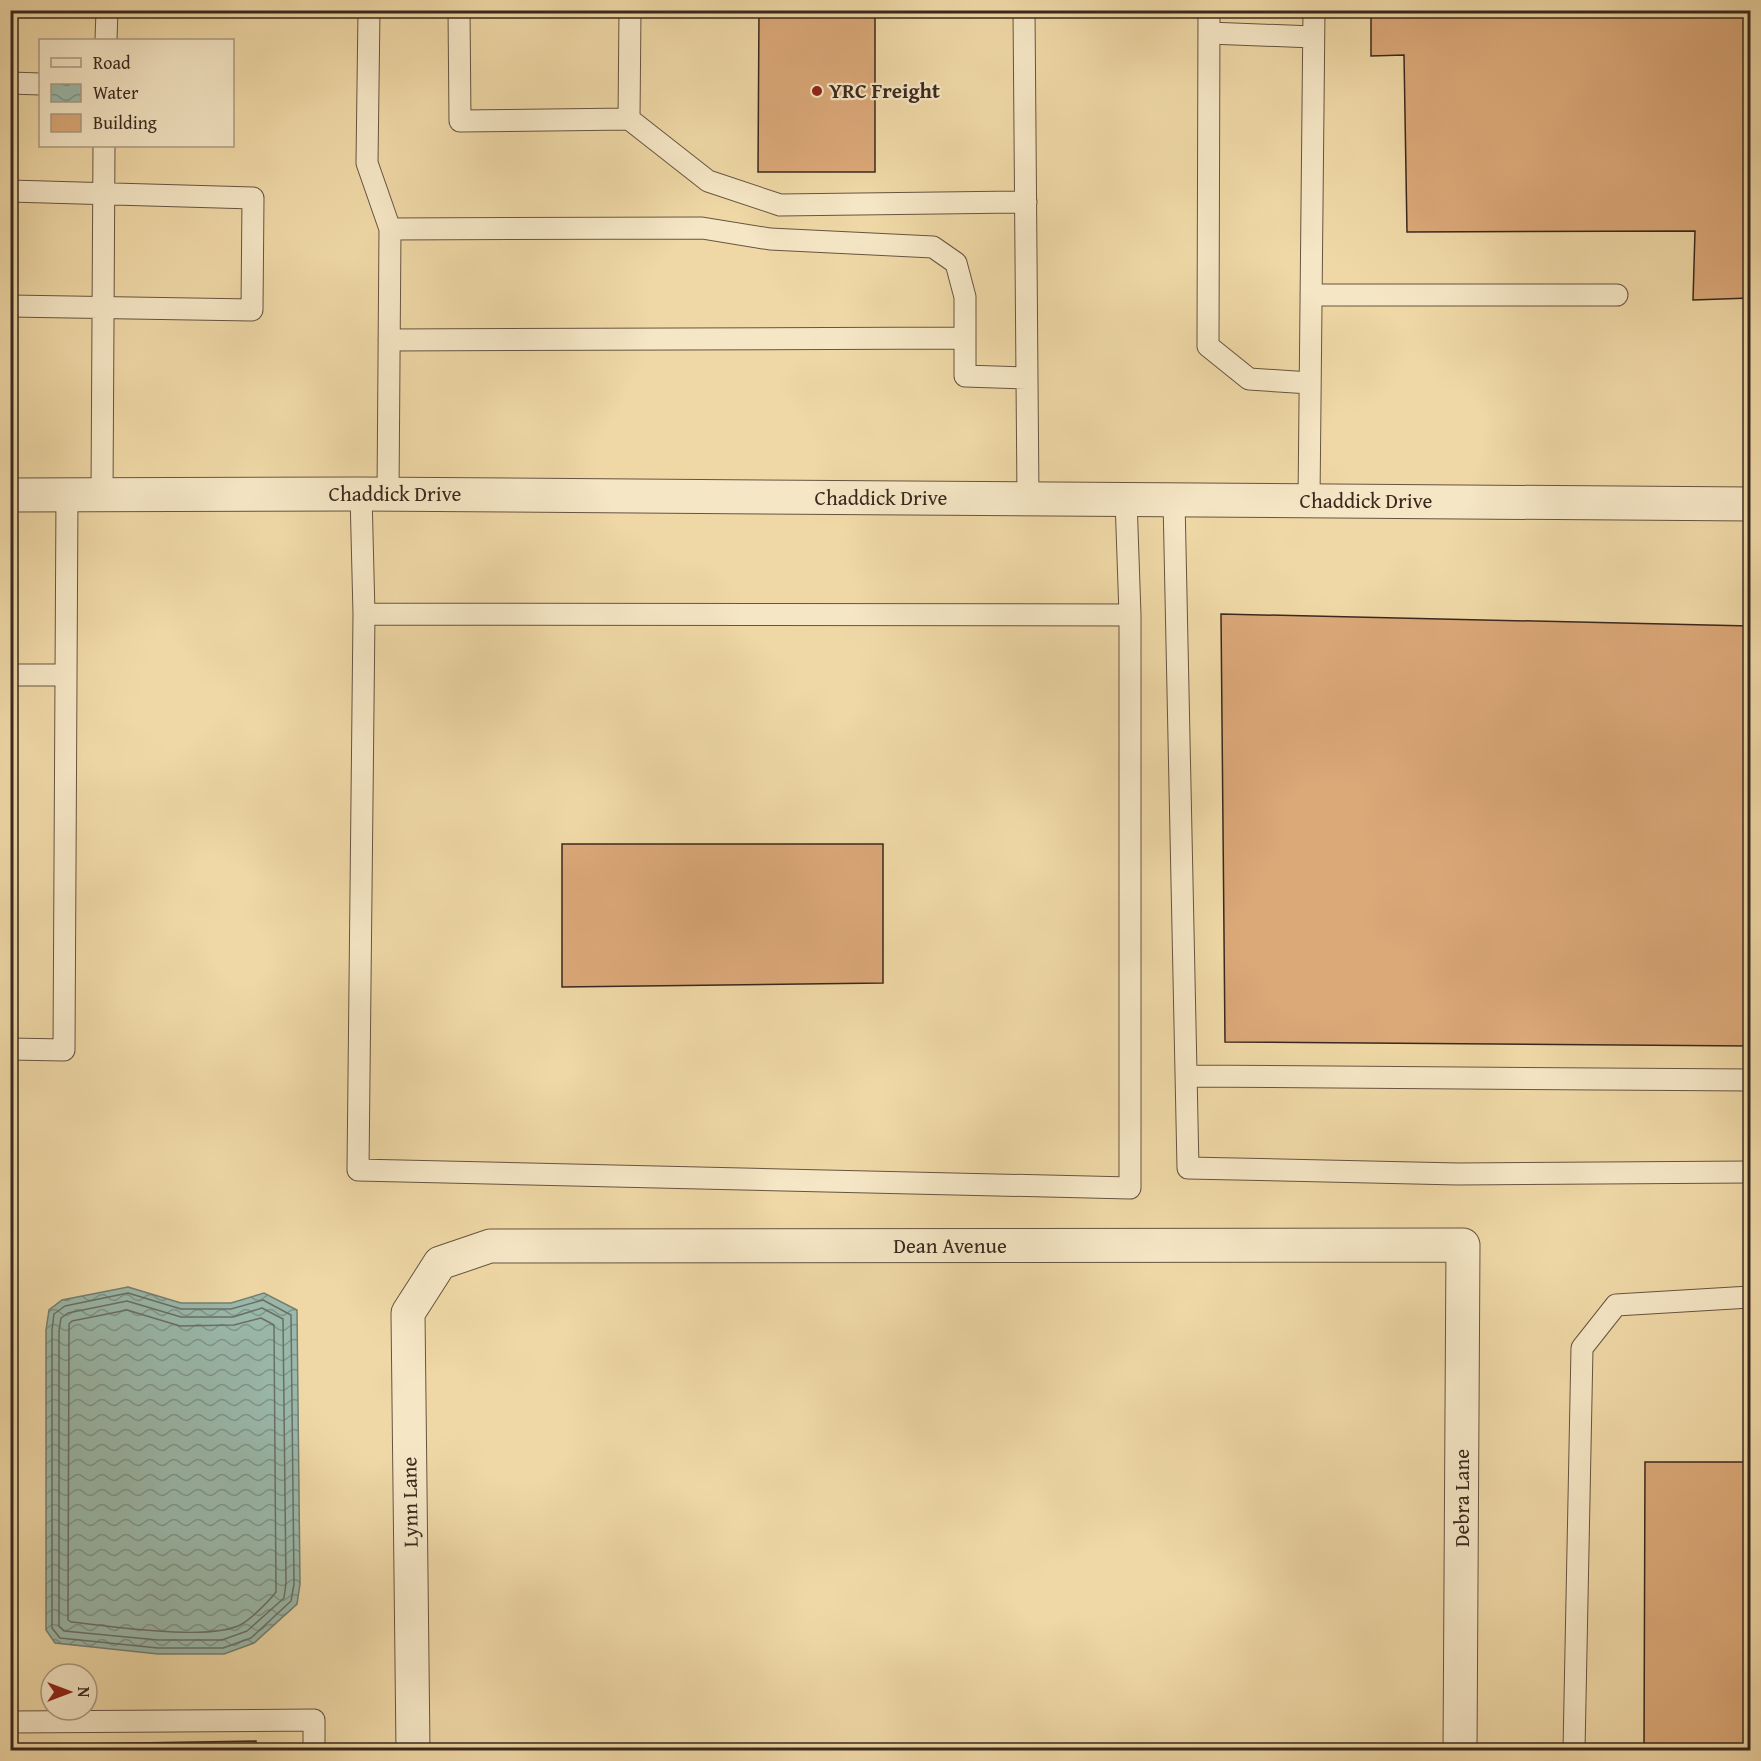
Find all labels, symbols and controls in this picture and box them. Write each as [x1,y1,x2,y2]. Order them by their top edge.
legend [39,39,234,147]
text: Road [93,49,131,76]
place label: YRC Freight [829,75,940,106]
text: Water [93,79,139,106]
marker: YRC Freight [810,84,824,98]
text: Building [93,109,157,136]
street label: Chaddick Drive [329,478,462,509]
street label: Chaddick Drive [815,482,948,513]
street label: Chaddick Drive [1300,485,1433,516]
street label: Dean Avenue [893,1230,1007,1261]
street label: Debra Lane [1446,1449,1477,1547]
street label: Lynn Lane [393,1456,426,1548]
north arrow [39,1662,99,1722]
text: N [72,1687,96,1698]

